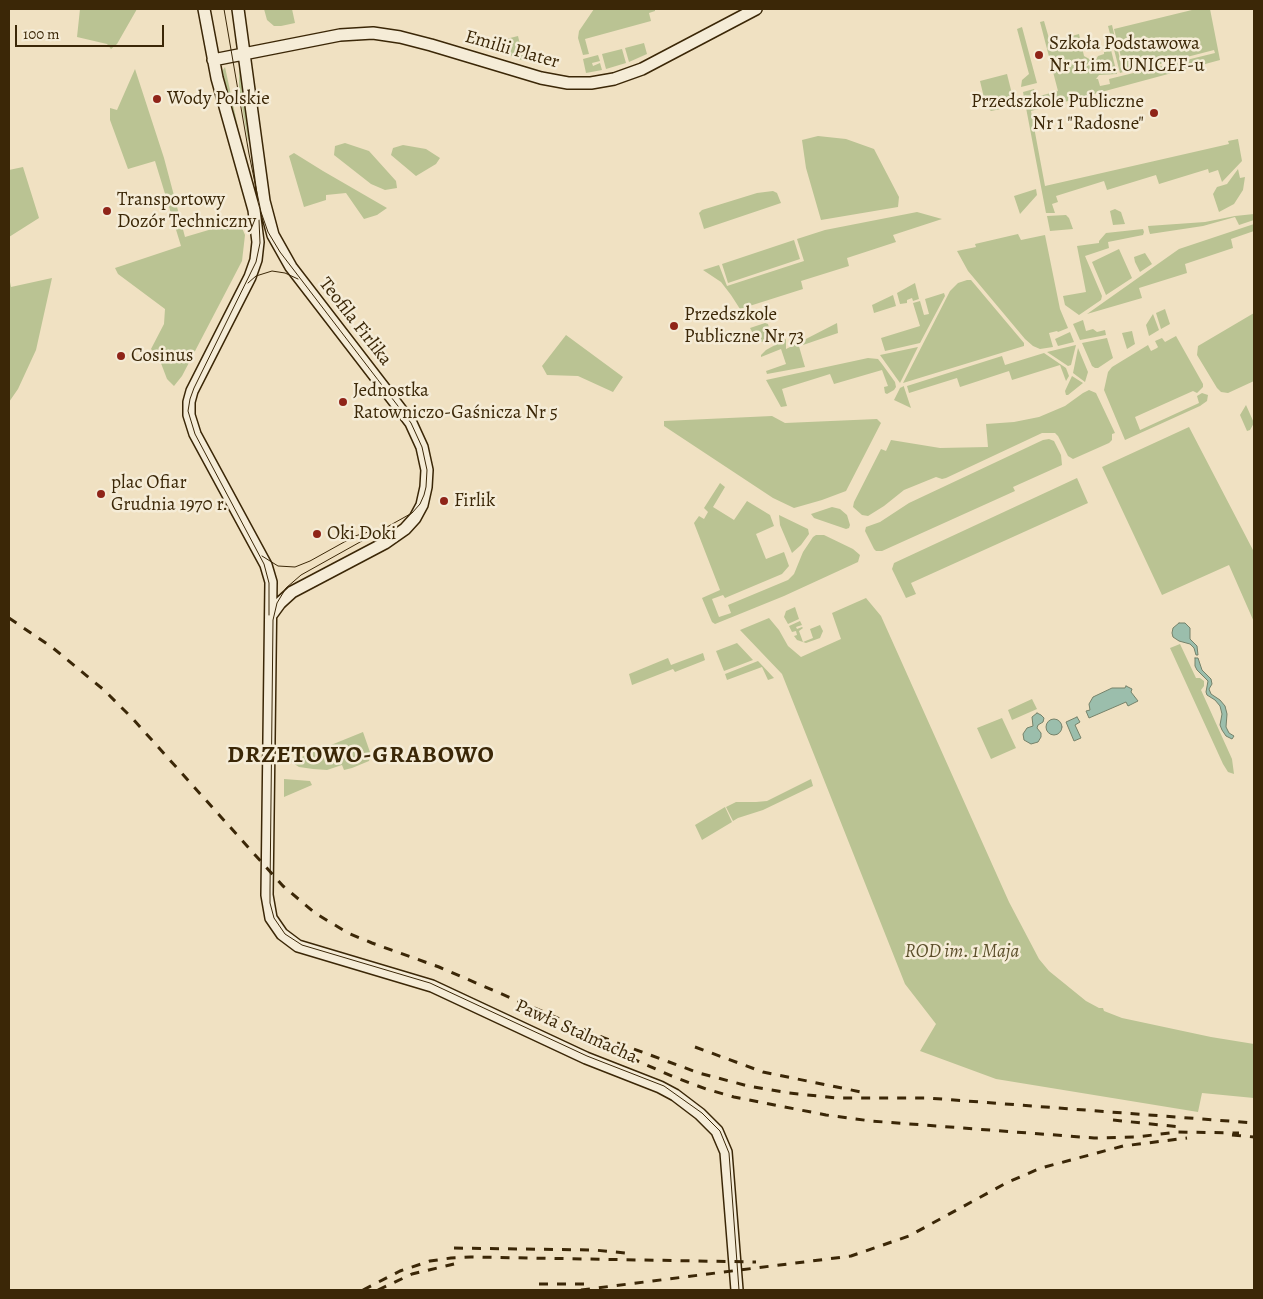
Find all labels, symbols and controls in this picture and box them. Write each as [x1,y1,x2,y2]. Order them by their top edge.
scale bar [18,15,166,47]
text: 100 m [23,24,60,44]
street label: Emilii Plater [462,26,562,74]
place label: Szkoła Podstawowa Nr 11 im. UNICEF-u [1049,33,1204,77]
marker: Szkoła Podstawowa Nr 11 im. UNICEF-u [1033,49,1045,61]
place label: Wody Polskie [167,88,270,110]
place label: Przedszkole Publiczne Nr 1 "Radosne" [971,91,1144,135]
marker: Wody Polskie [151,93,163,105]
marker: Przedszkole Publiczne Nr 1 "Radosne" [1148,107,1160,119]
place label: Transportowy Dozór Techniczny [117,189,256,233]
marker: Transportowy Dozór Techniczny [101,205,113,217]
street label: Teofila Firlika [314,273,396,371]
place label: Przedszkole Publiczne Nr 73 [684,304,804,348]
marker: Przedszkole Publiczne Nr 73 [668,320,680,332]
place label: Cosinus [131,345,193,367]
marker: Cosinus [115,350,127,362]
place label: Jednostka Ratowniczo-Gaśnicza Nr 5 [353,380,558,424]
marker: Jednostka Ratowniczo-Gaśnicza Nr 5 [337,396,349,408]
place label: plac Ofiar Grudnia 1970 r. [111,472,228,516]
marker: plac Ofiar Grudnia 1970 r. [95,488,107,500]
place label: Firlik [454,490,495,512]
marker: Firlik [438,495,450,507]
place label: Oki Doki [327,523,396,545]
marker: Oki Doki [311,528,323,540]
district label: DRZETOWO-GRABOWO [225,742,497,770]
park label: ROD im. 1 Maja [905,941,1019,963]
street label: Pawła Stalmacha [511,995,641,1069]

